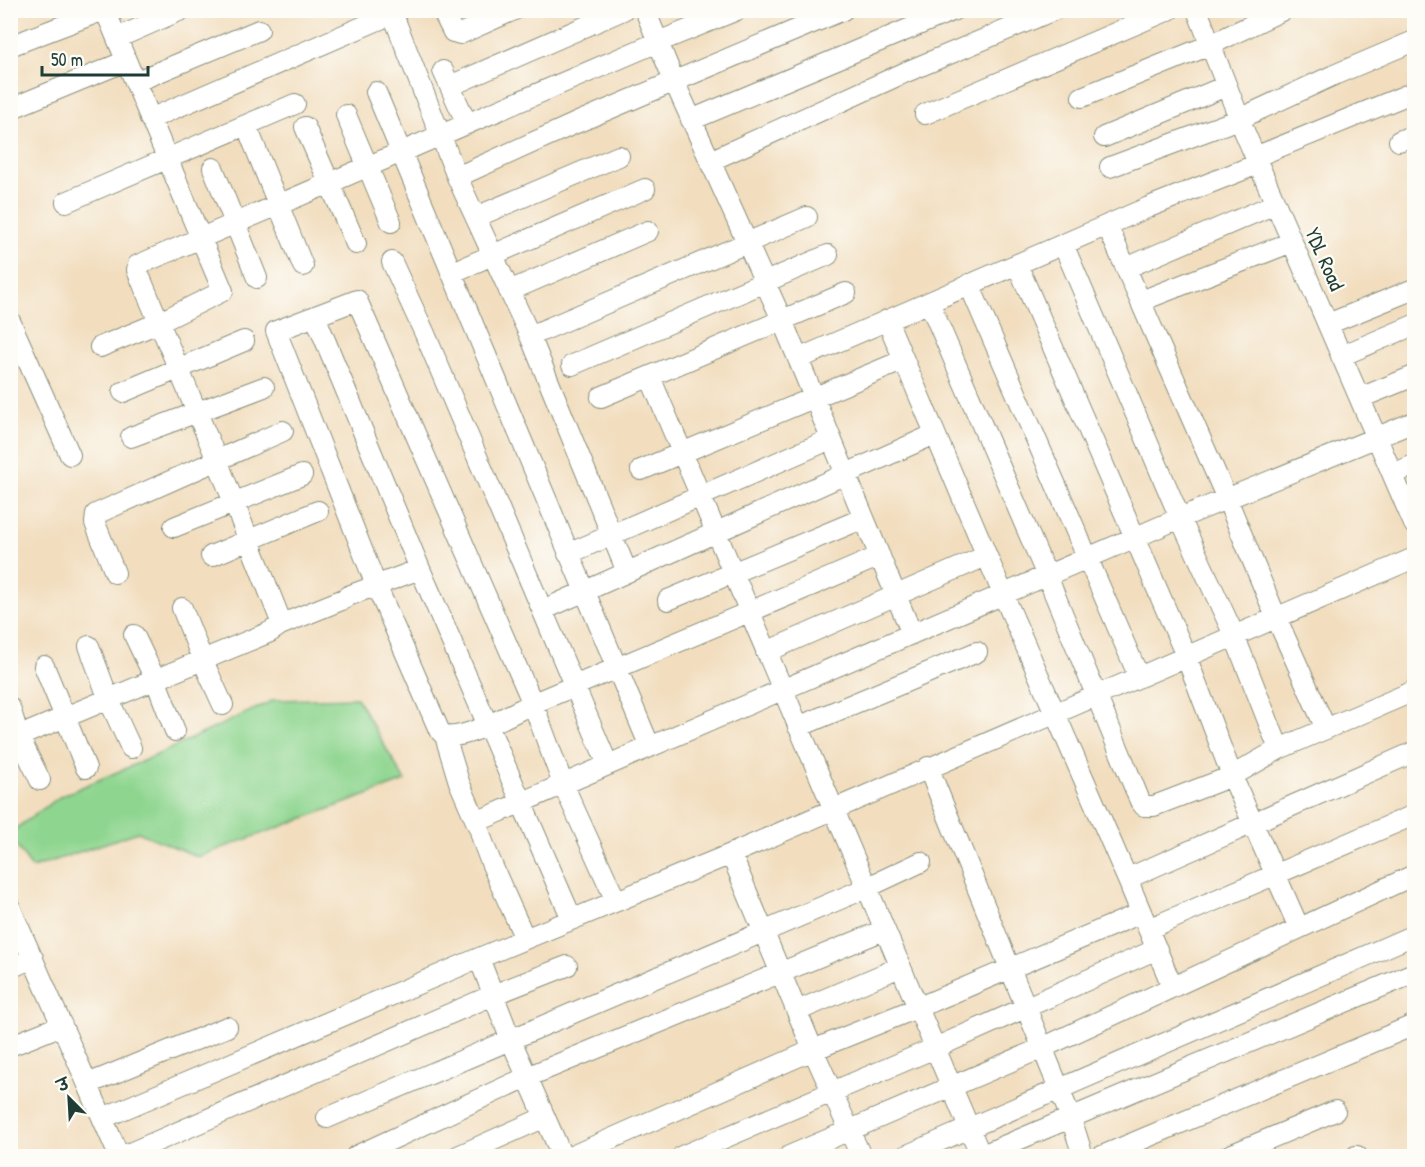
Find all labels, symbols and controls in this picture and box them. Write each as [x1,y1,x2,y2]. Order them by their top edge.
scale bar [42,39,148,77]
text: 50 m [51,47,83,72]
street label: YDL Road [1298,223,1352,295]
north arrow [39,1068,99,1128]
text: उ [52,1072,73,1097]

